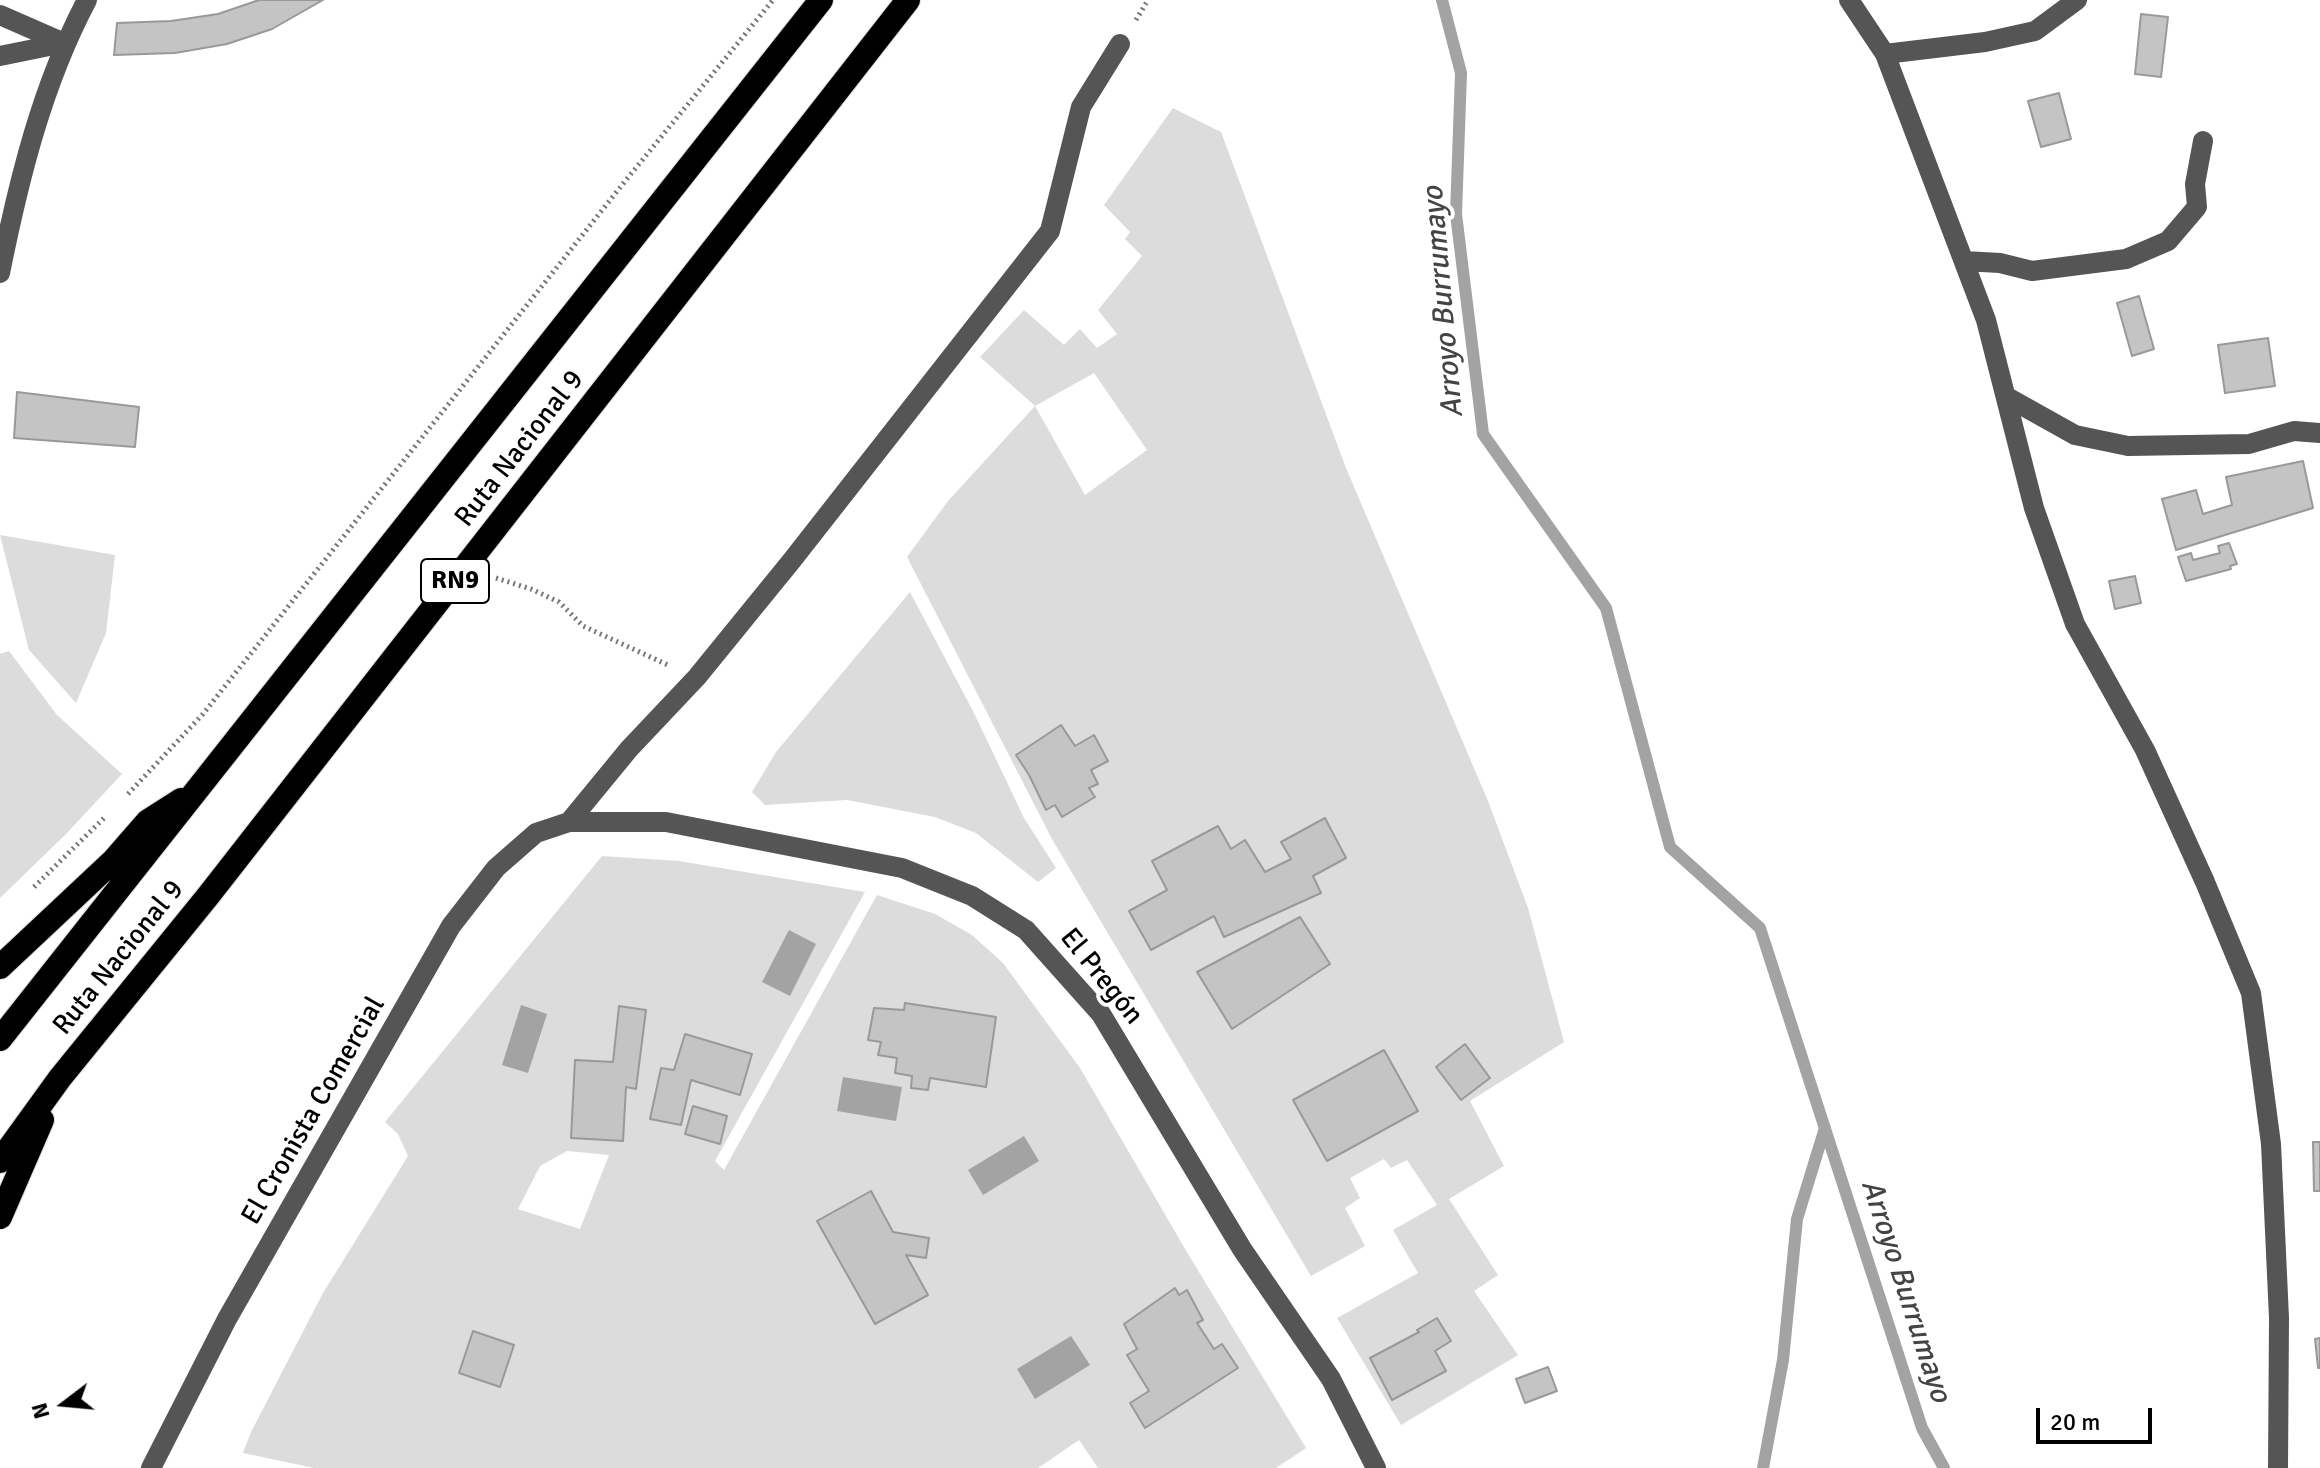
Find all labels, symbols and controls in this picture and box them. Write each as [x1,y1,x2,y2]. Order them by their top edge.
water label: Arroyo Burrumayo [1416,185,1472,419]
street label: Ruta Nacional 9 [448,364,592,534]
road number: RN9 [421,559,489,603]
street label: Ruta Nacional 9 [46,874,192,1042]
street label: El Pregón [1052,922,1150,1032]
street label: El Cronista Comercial [235,991,393,1231]
water label: Arroyo Burrumayo [1852,1175,1958,1407]
north arrow [24,1364,104,1444]
scale bar [2040,1392,2156,1442]
text: N [25,1400,56,1422]
text: 20 m [2050,1407,2100,1437]

